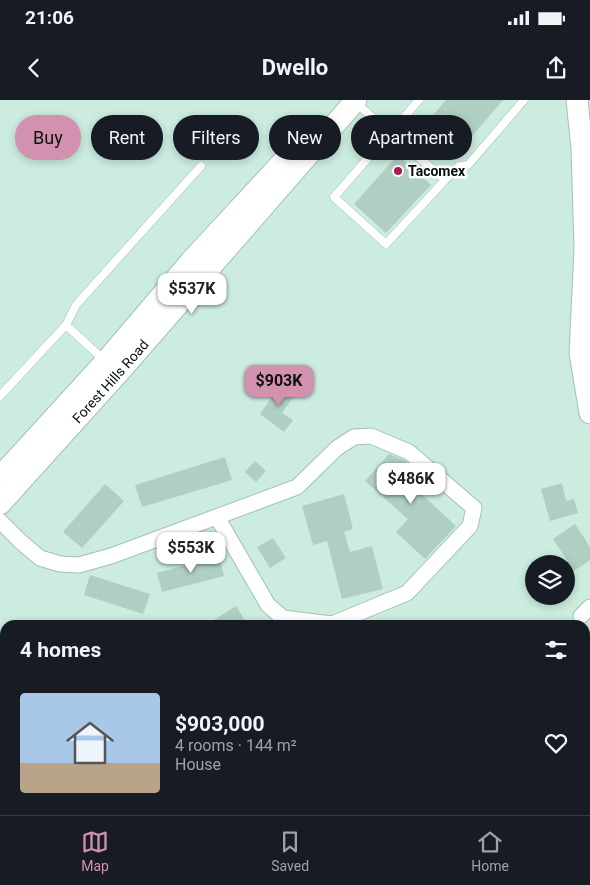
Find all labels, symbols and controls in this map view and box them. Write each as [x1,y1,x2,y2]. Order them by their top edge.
text: 21:06 [25,6,74,29]
icon: back [20,54,48,82]
icon: share [542,54,570,82]
text: Dwello [262,55,328,80]
chip: Buy [15,115,81,160]
chip: Rent [91,115,163,160]
chip: Filters [173,115,259,160]
chip: New [269,115,341,160]
chip: Apartment [351,115,472,160]
place label: Tacomex [408,163,466,179]
marker: Tacomex [392,165,404,177]
pin: $537K [157,272,227,315]
text: $537K [169,279,215,298]
street label: Forest Hills Road [69,336,152,426]
pin: $903K [244,364,314,407]
text: $903K [256,371,302,390]
pin: $486K [376,462,446,505]
text: $486K [388,469,434,488]
pin: $553K [156,532,226,574]
text: $553K [168,538,214,557]
map controls [525,555,575,605]
button: layers [525,555,575,605]
icon: filters [542,636,570,664]
text: 4 homes [20,638,101,662]
text: $903,000 [175,712,265,736]
icon: home [60,713,120,773]
icon: heart [542,729,570,757]
text: 4 rooms · 144 m² [175,736,297,755]
text: House [175,755,221,774]
tab: Map [81,828,109,874]
tab: Saved [271,828,309,874]
tab: Home [471,828,509,874]

